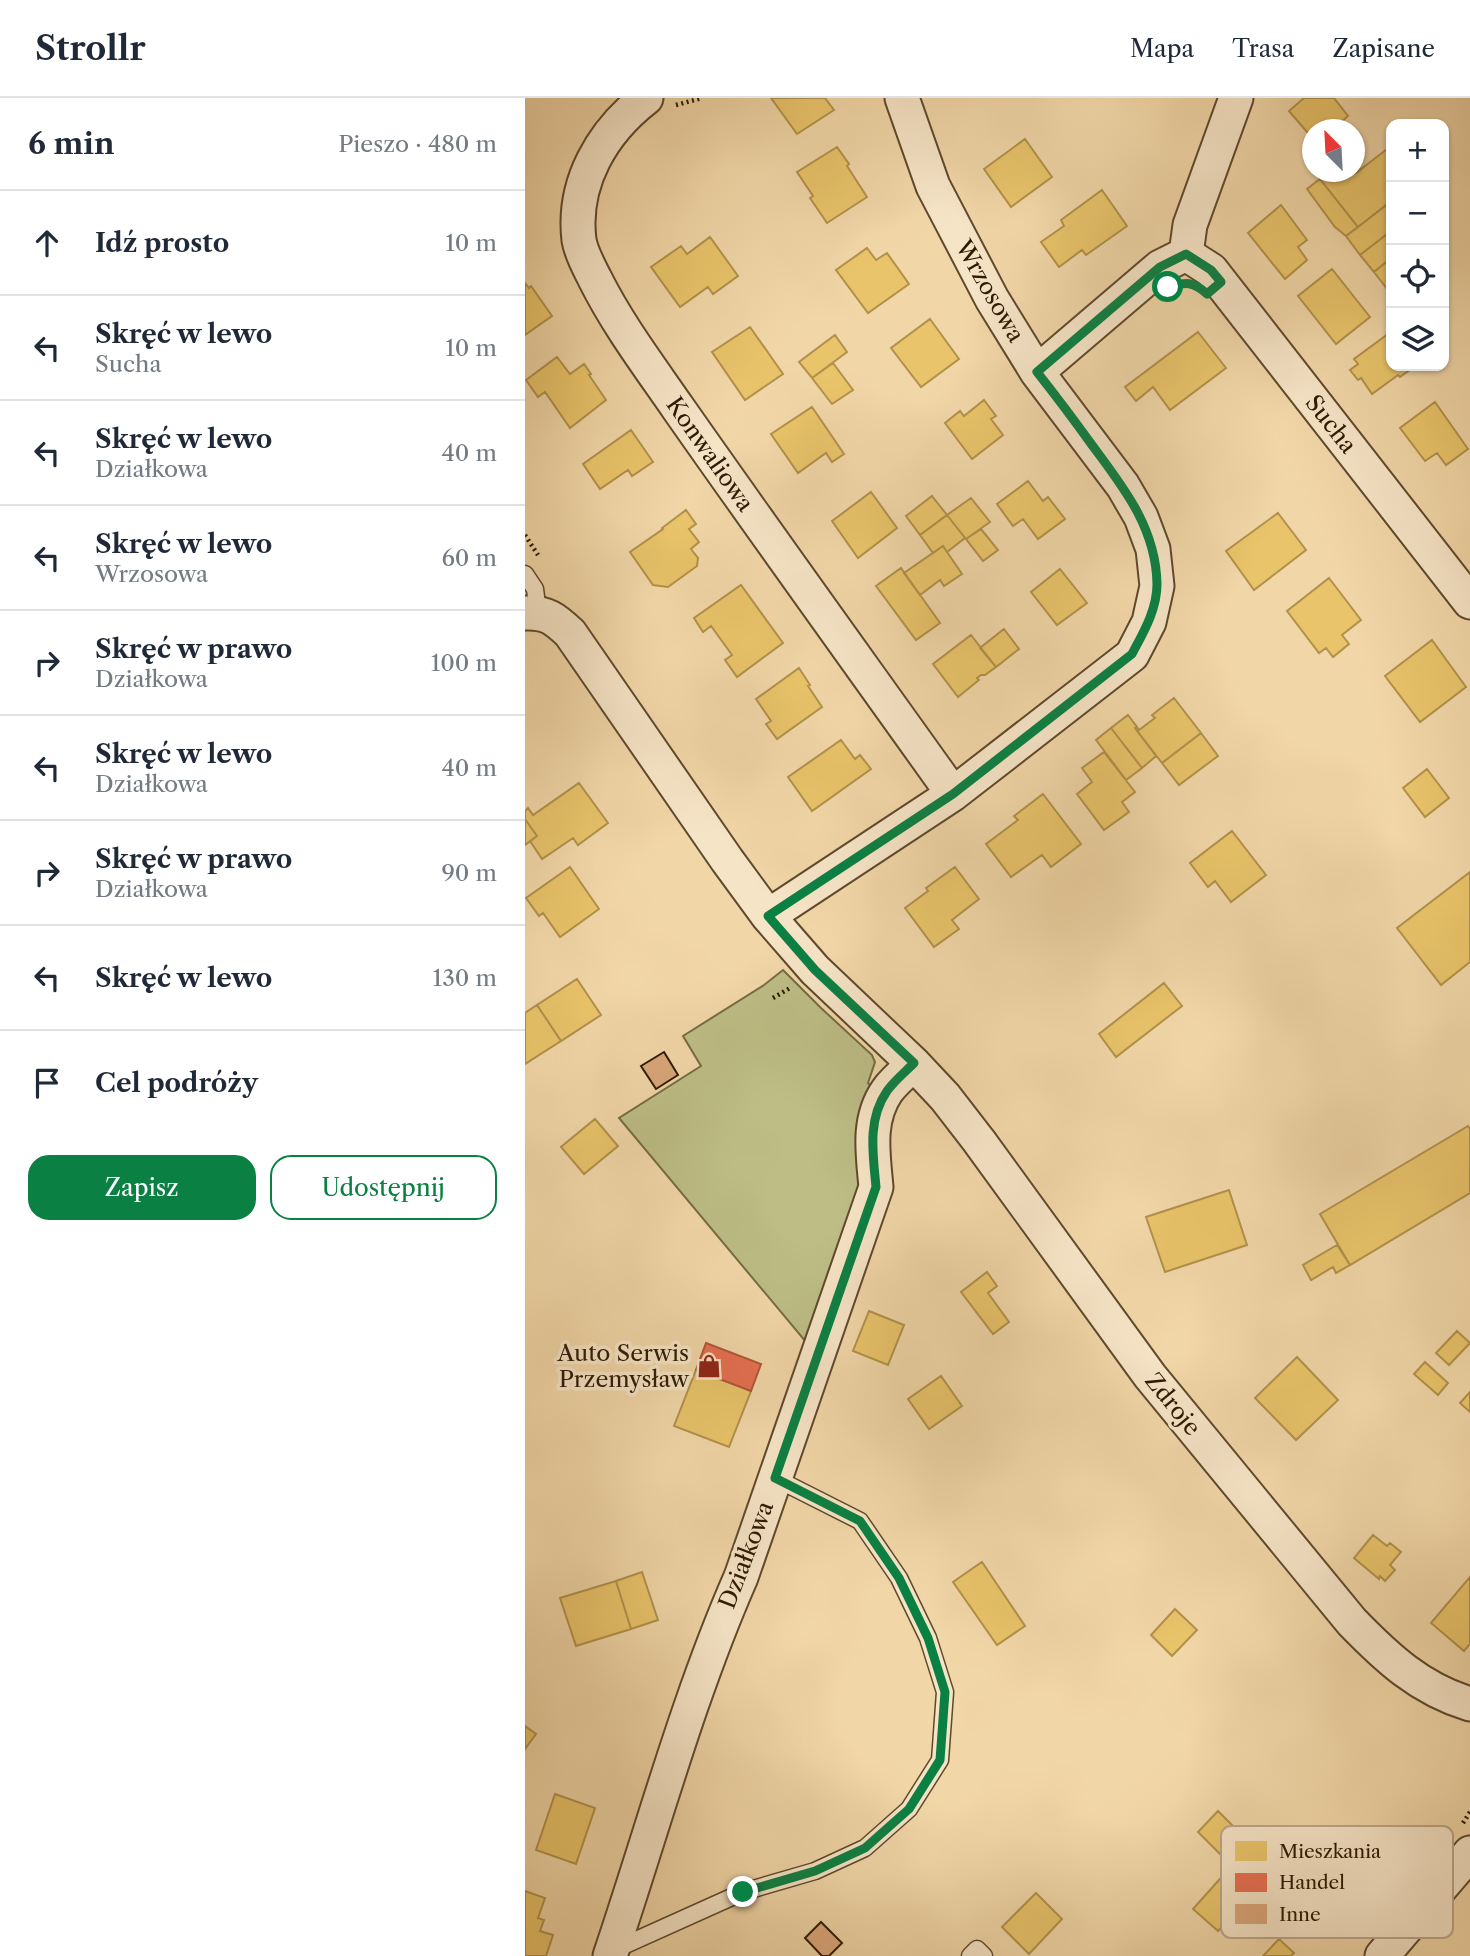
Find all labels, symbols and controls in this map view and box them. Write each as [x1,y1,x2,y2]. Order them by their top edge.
text: Strollr [35,28,146,69]
text: Mapa [1130,34,1194,63]
text: Trasa [1232,34,1294,63]
text: Zapisane [1332,34,1435,63]
north arrow [1302,119,1365,182]
map controls [1386,119,1449,371]
button: + [1386,119,1449,182]
text: 6 min [28,125,115,162]
text: Pieszo · 480 m [338,130,497,158]
button: − [1386,182,1449,245]
icon: ahead [28,224,66,262]
text: Idź prosto [95,227,229,259]
text: 10 m [445,229,497,257]
street label: Wrzosowa [949,234,1031,348]
button: locate [1386,245,1449,308]
route start [1152,271,1183,302]
button: layers [1386,308,1449,371]
text: Skręć w lewo [95,318,272,350]
icon: left [28,329,66,367]
text: 10 m [445,334,497,362]
text: Sucha [95,350,162,378]
street label: Sucha [1299,389,1363,460]
street label: Konwaliowa [660,391,760,517]
text: Skręć w lewo [95,423,272,455]
icon: left [28,434,66,472]
text: 40 m [442,439,497,467]
text: Działkowa [95,455,208,483]
text: Skręć w lewo [95,528,272,560]
icon: left [28,539,66,577]
text: 60 m [441,544,497,572]
text: Wrzosowa [95,560,208,588]
text: Skręć w prawo [95,633,292,665]
icon: right [28,644,66,682]
text: 100 m [431,649,497,677]
text: Działkowa [95,665,208,693]
text: Skręć w lewo [95,738,272,770]
icon: left [28,749,66,787]
text: 40 m [442,754,497,782]
text: Działkowa [95,770,208,798]
text: Skręć w prawo [95,843,292,875]
icon: right [28,854,66,892]
text: 90 m [441,859,497,887]
text: Działkowa [95,875,208,903]
icon: left [28,959,66,997]
text: Skręć w lewo [95,962,272,994]
text: 130 m [433,964,497,992]
icon: arrive [28,1064,66,1102]
text: Cel podróży [95,1067,258,1099]
button: Zapisz [28,1155,256,1220]
button: Udostępnij [270,1155,497,1220]
place label: Auto Serwis Przemysław [556,1339,690,1393]
shop icon: Auto Serwis Przemysław [695,1352,723,1380]
street label: Zdroje [1139,1367,1207,1441]
street label: Działkowa [713,1496,780,1613]
legend [1221,1826,1453,1938]
text: Mieszkania [1279,1840,1381,1863]
text: Handel [1279,1871,1345,1894]
route end [727,1876,758,1907]
text: Inne [1279,1903,1321,1926]

